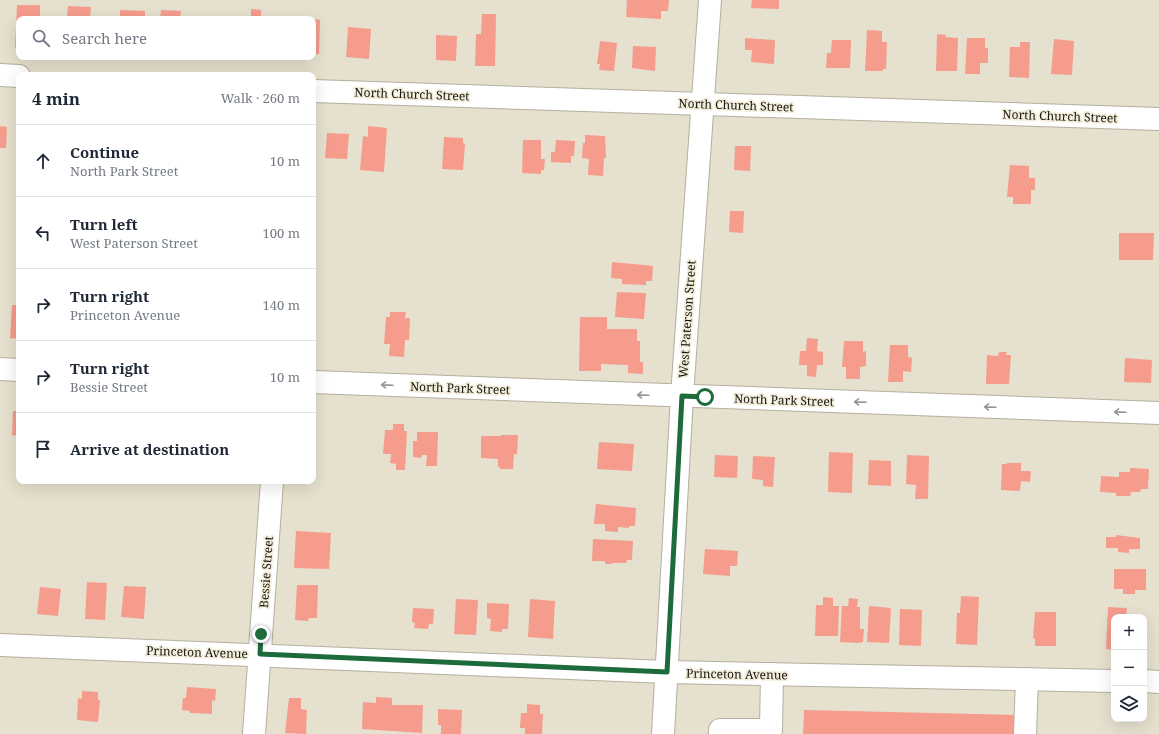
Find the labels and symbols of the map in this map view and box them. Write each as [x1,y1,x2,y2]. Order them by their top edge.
street label: North Church Street [354,83,470,105]
street label: North Church Street [678,94,794,116]
street label: North Church Street [1002,105,1118,127]
street label: West Paterson Street [674,260,700,378]
street label: North Park Street [410,378,510,398]
one-way arrow [381,381,394,389]
route start [696,388,714,406]
street label: North Park Street [734,390,834,410]
one-way arrow [637,391,650,399]
one-way arrow [854,399,867,406]
one-way arrow [984,403,997,411]
one-way arrow [1114,408,1127,415]
street label: Bessie Street [255,536,277,608]
route end [252,625,270,643]
street label: Princeton Avenue [146,642,248,662]
street label: Princeton Avenue [686,665,788,683]

